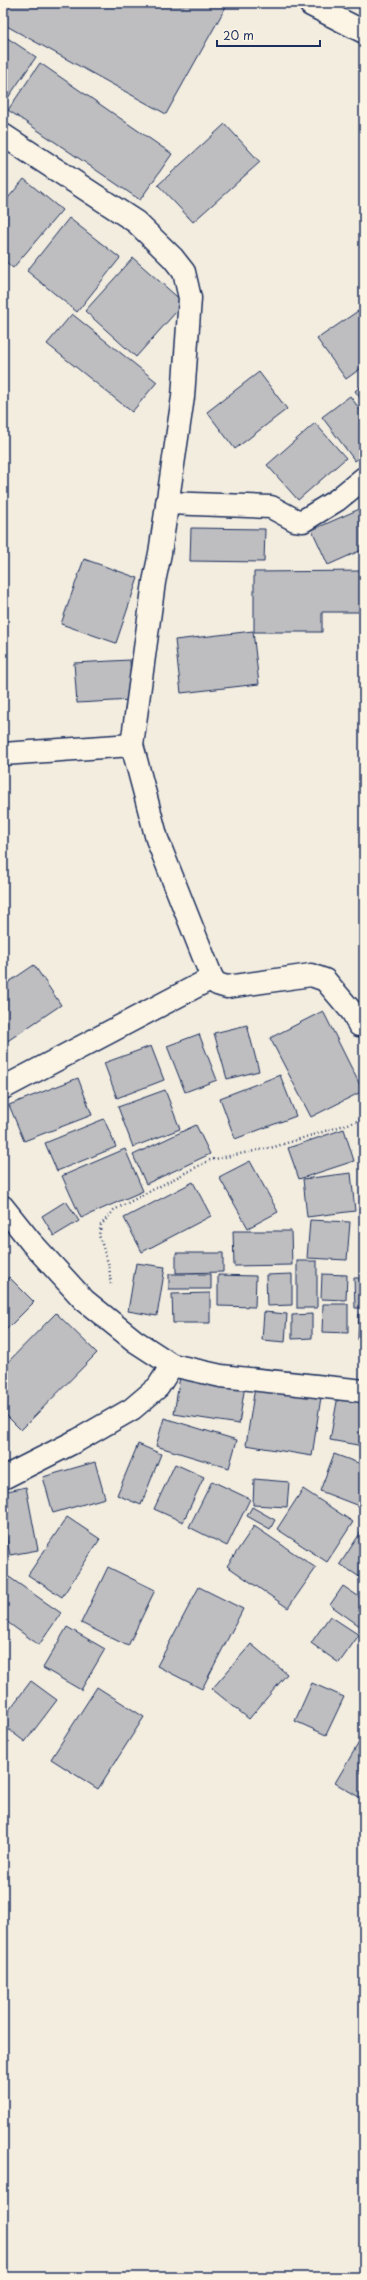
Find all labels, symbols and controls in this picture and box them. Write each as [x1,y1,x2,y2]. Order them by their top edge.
scale bar [217,22,320,48]
text: 20 m [223,26,254,44]

